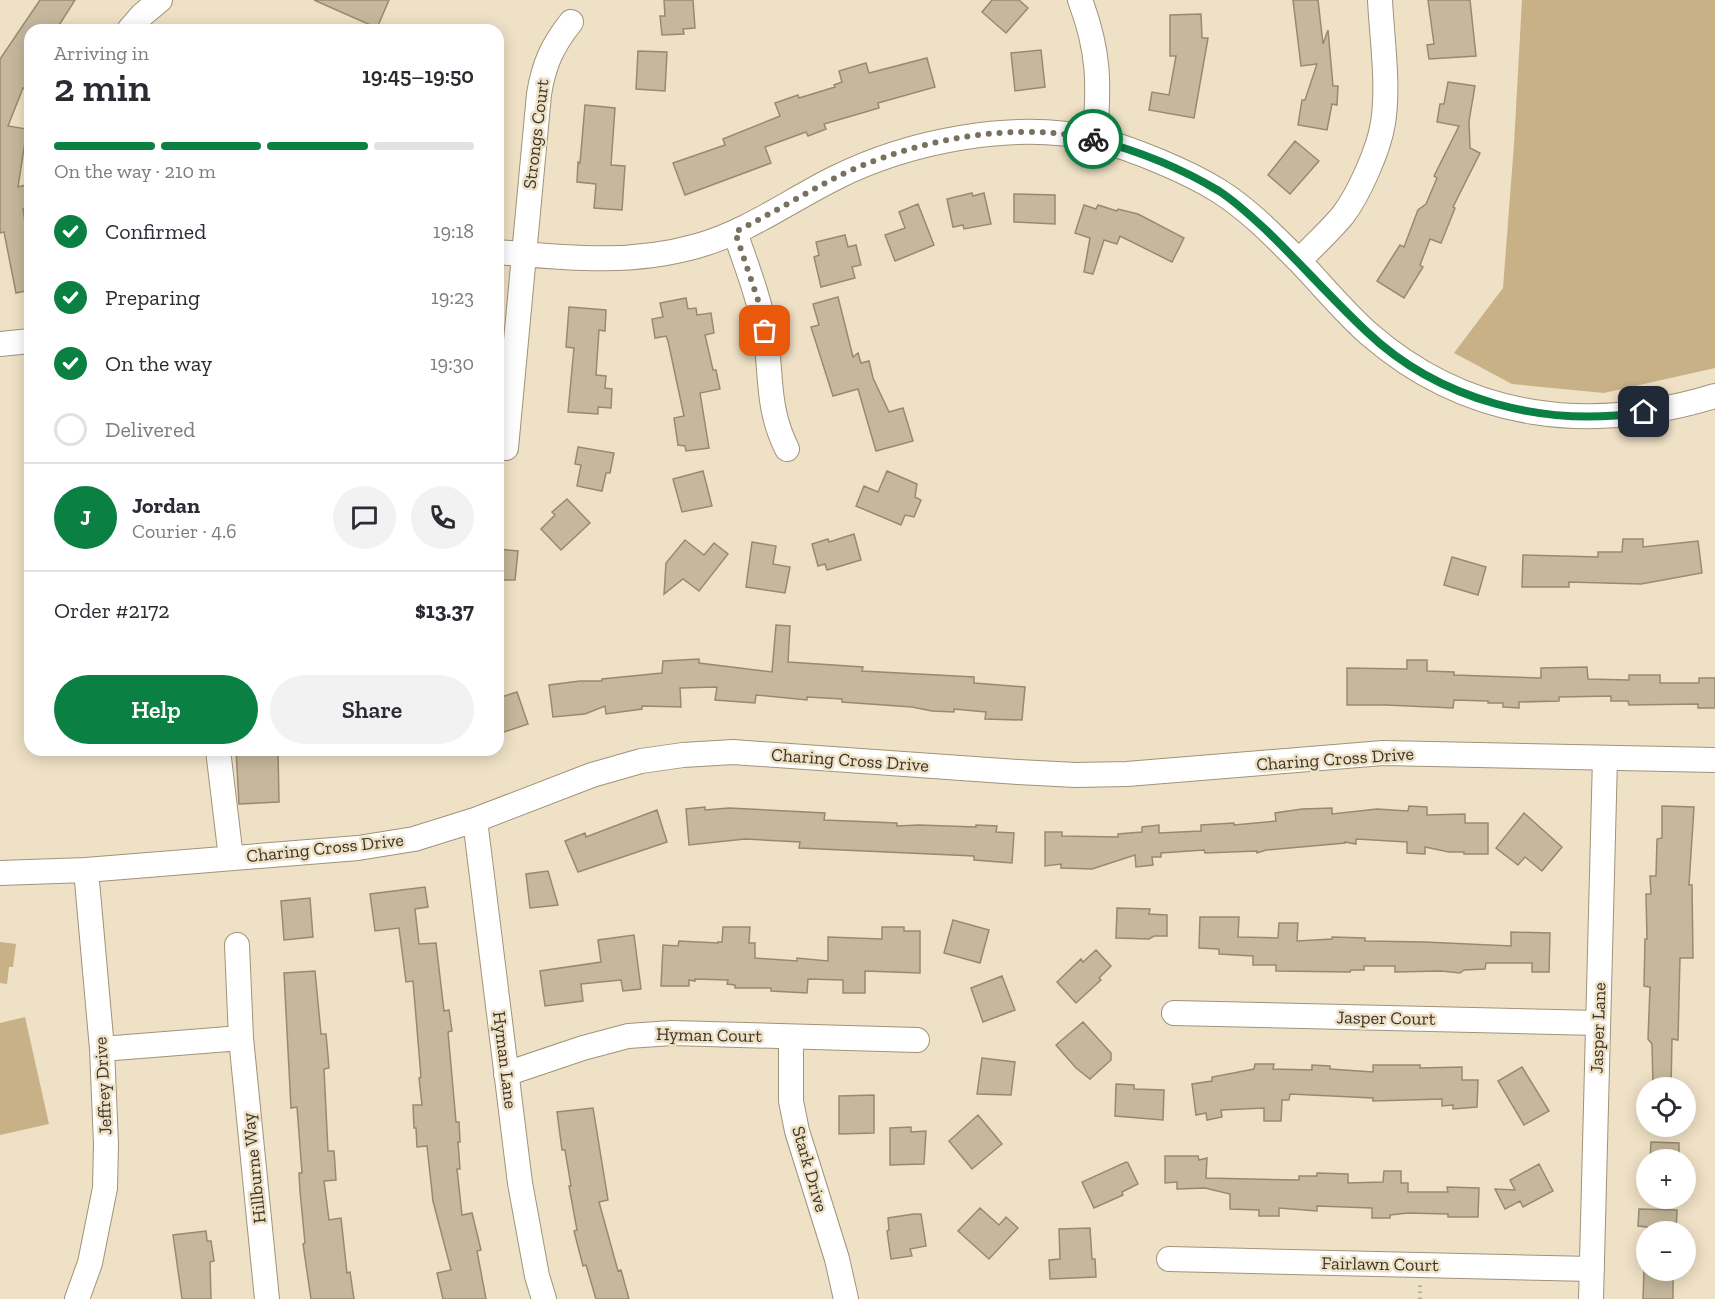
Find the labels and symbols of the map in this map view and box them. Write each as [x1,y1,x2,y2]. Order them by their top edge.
street label: Strongs Court [518,78,554,190]
courier [1063,109,1123,169]
pin [739,305,790,356]
pin [1618,386,1669,437]
street label: Charing Cross Drive [1255,743,1415,775]
street label: Charing Cross Drive [770,744,930,776]
street label: Charing Cross Drive [245,829,405,867]
street label: Jasper Lane [1585,982,1611,1074]
street label: Jasper Court [1336,1006,1436,1030]
street label: Hyman Lane [488,1010,522,1110]
street label: Hyman Court [656,1023,762,1047]
street label: Jeffrey Drive [89,1036,117,1136]
street label: Hillburne Way [237,1111,271,1224]
street label: Stark Drive [787,1124,833,1214]
street label: Fairlawn Court [1321,1252,1439,1276]

